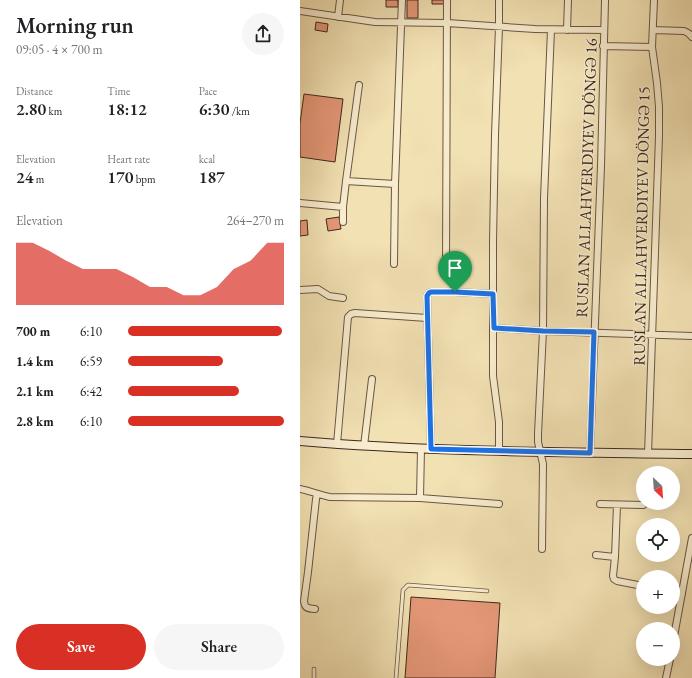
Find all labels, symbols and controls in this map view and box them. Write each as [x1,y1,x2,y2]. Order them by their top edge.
text: Morning run [16,11,134,40]
button: share [242,13,284,55]
street label: RUSLAN ALLAHVERDIYEV DÖNGƏ 16 [571,38,602,318]
text: 09:05 · 4 × 700 m [16,41,103,58]
text: Distance [16,84,53,98]
text: Time [107,84,130,98]
text: Pace [199,84,217,98]
street label: RUSLAN ALLAHVERDIYEV DÖNGƏ 15 [629,86,654,366]
text: 2.80 [16,98,46,120]
text: 18:12 [107,98,147,120]
text: 6:30 [199,98,229,120]
text: km [46,104,62,118]
text: /km [229,104,250,118]
text: Elevation [16,152,56,166]
text: Heart rate [107,152,150,166]
text: kcal [199,152,215,166]
text: 24 [16,166,33,188]
text: 170 [107,166,134,188]
text: 187 [199,166,225,188]
text: m [33,172,44,186]
text: bpm [134,172,156,186]
text: Elevation [16,212,63,229]
text: 264–270 m [227,212,284,229]
pin [438,251,472,292]
icon: arrive [444,257,466,279]
text: 700 m [16,323,50,340]
text: 6:10 [80,323,102,340]
text: 1.4 km [16,353,54,370]
text: 6:59 [80,353,102,370]
text: 2.1 km [16,383,54,400]
text: 6:42 [80,383,102,400]
text: 2.8 km [16,413,54,430]
text: 6:10 [80,413,102,430]
north arrow [636,466,680,510]
map controls [636,466,680,666]
button: locate [636,518,680,562]
button: + [636,570,680,614]
button: − [636,622,680,666]
button: Save [16,624,146,670]
button: Share [154,624,284,670]

